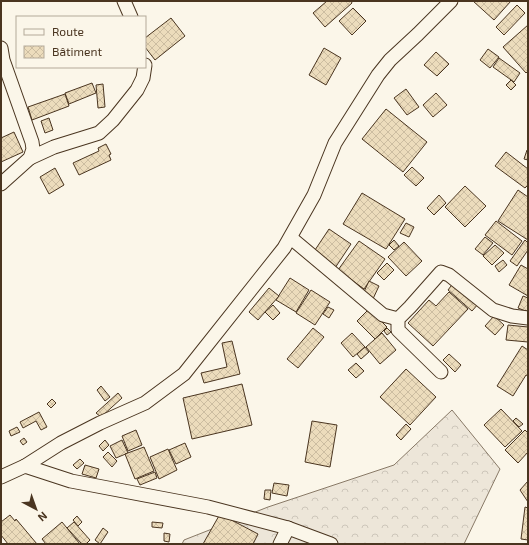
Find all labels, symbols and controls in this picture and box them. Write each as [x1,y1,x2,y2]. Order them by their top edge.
legend [16,16,146,68]
text: Route [52,24,84,38]
text: Bâtiment [52,44,103,58]
north arrow [16,489,56,529]
text: N [36,509,50,524]

